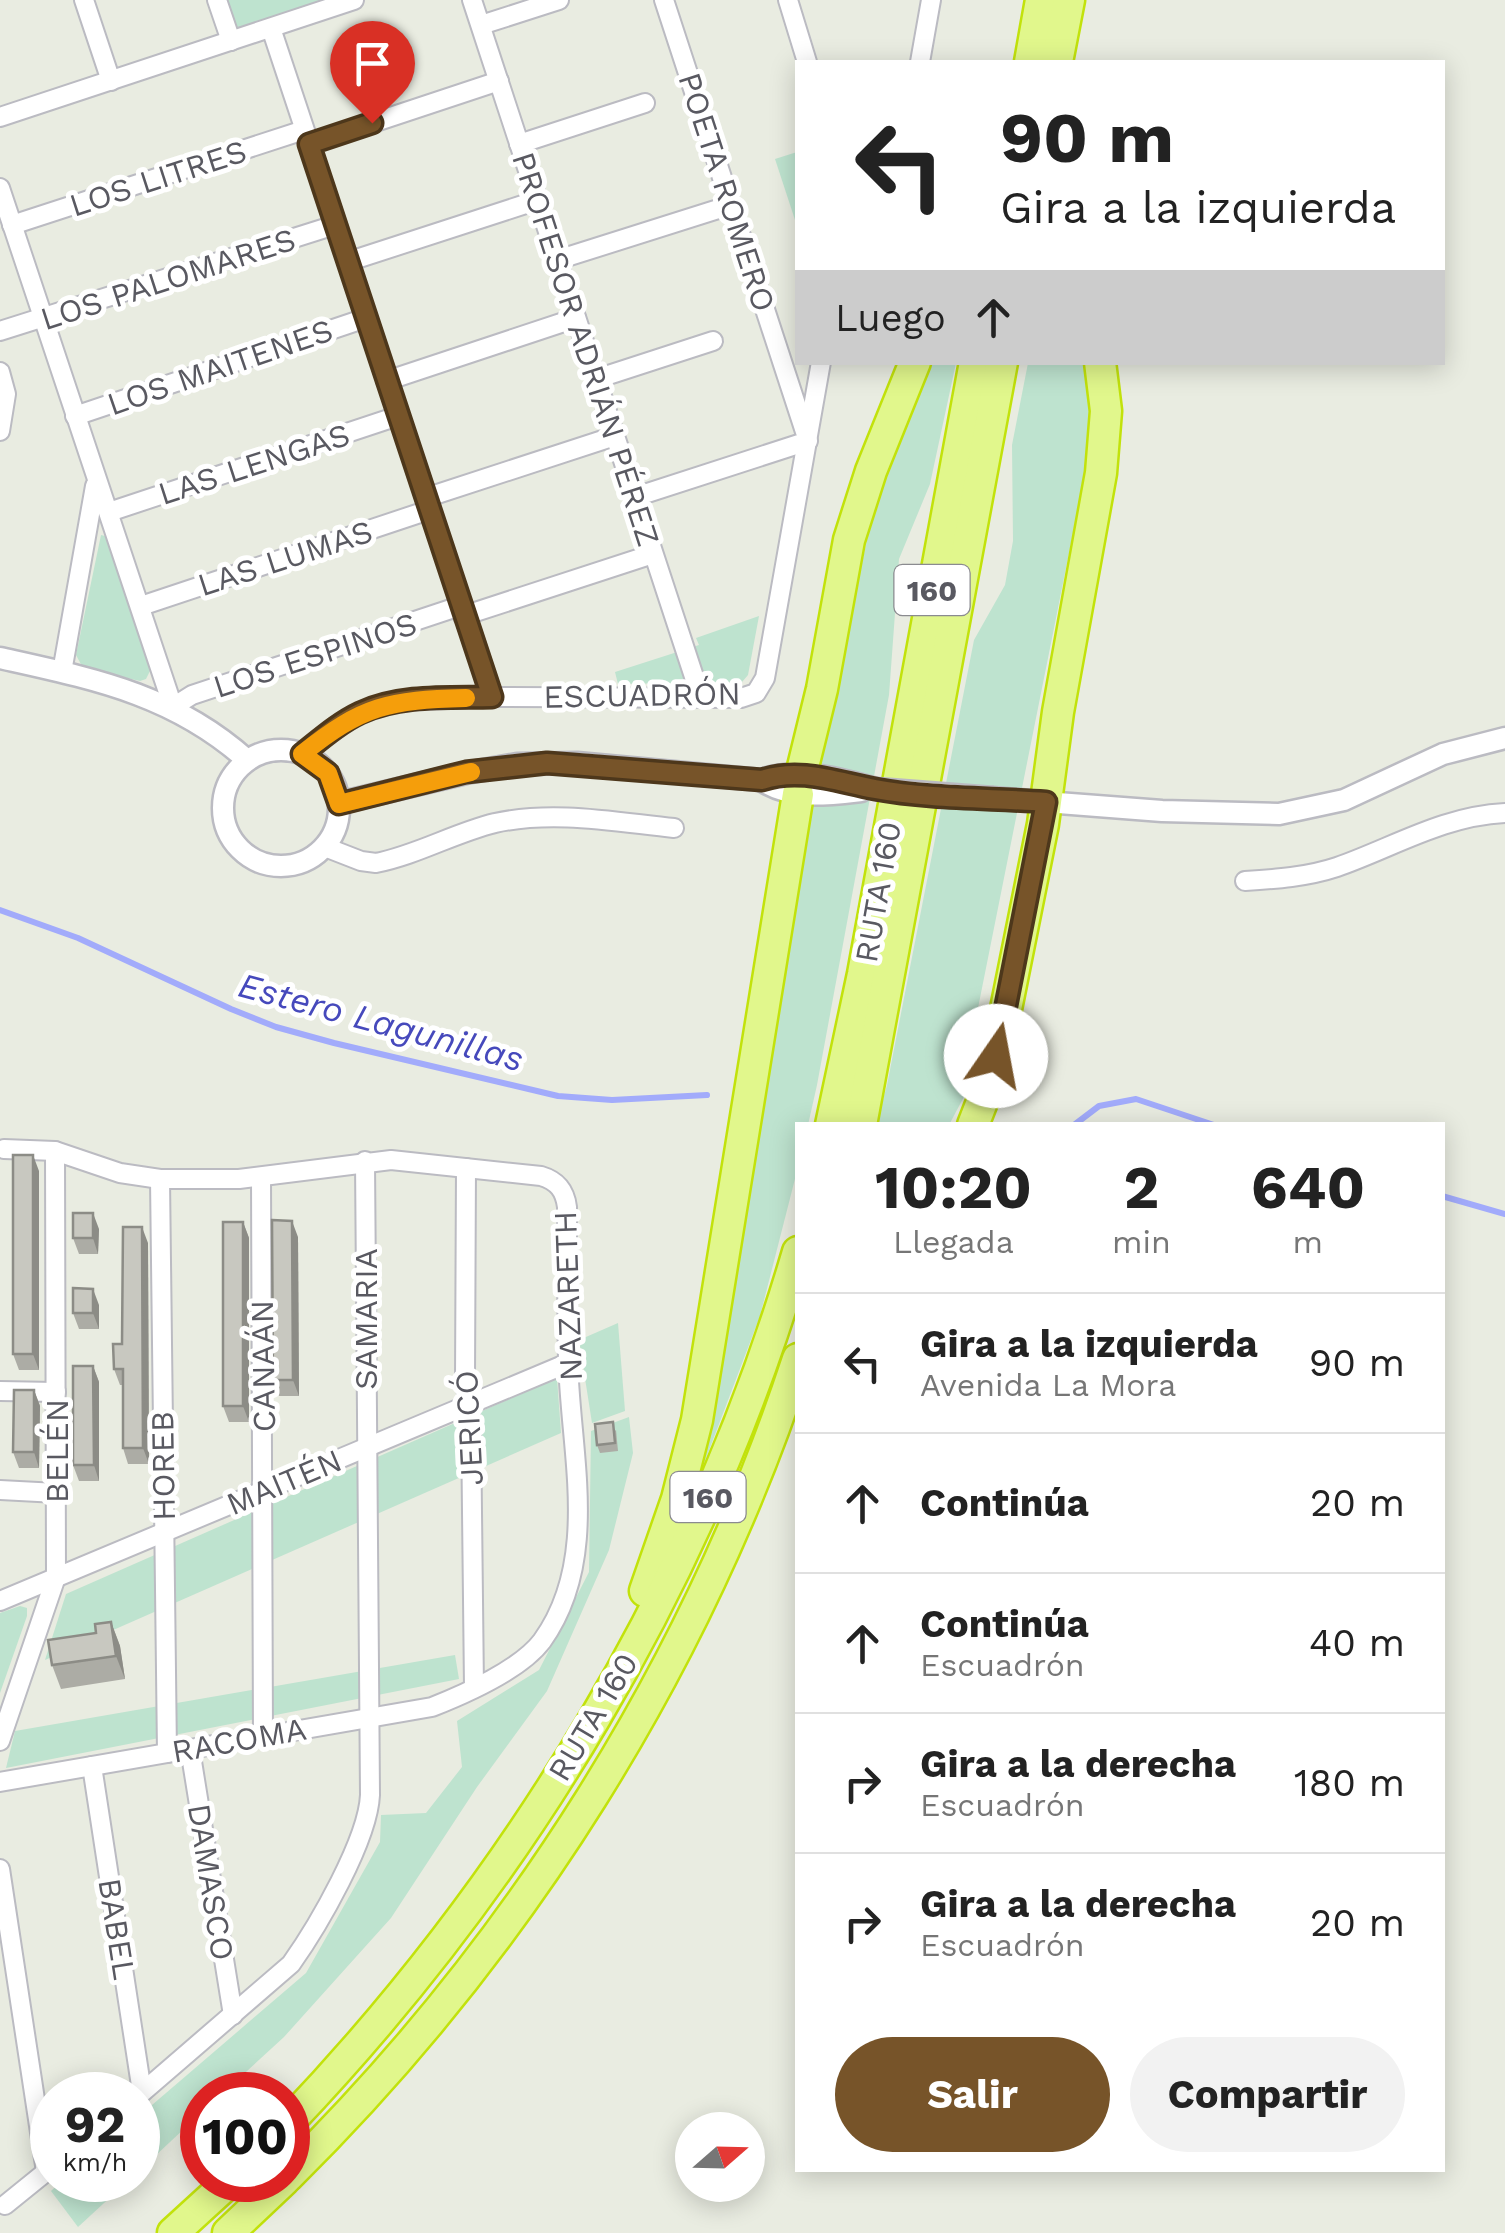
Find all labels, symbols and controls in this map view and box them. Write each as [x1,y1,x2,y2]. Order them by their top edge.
pin [330,21,415,124]
icon: arrive [345,36,400,91]
street label: POETA ROMERO [670,68,784,316]
text: 90 m [1000,97,1174,179]
icon: left [835,100,965,230]
street label: LOS LITRES [65,132,251,224]
street label: PROFESOR ADRIÁN PÉREZ [504,147,668,551]
text: Gira a la izquierda [1000,181,1396,234]
street label: LOS PALOMARES [36,220,300,338]
icon: ahead [966,290,1021,345]
text: Luego [835,296,946,340]
street label: LOS MAITENES [102,311,338,423]
street label: LAS LENGAS [153,415,355,513]
street label: LAS LUMAS [193,512,377,604]
road number: 160 [894,565,970,615]
street label: LOS ESPINOS [208,604,422,706]
street label: ESCUADRÓN [543,674,741,716]
street label: RUTA 160 [847,819,909,965]
water label: Estero Lagunillas [234,964,528,1080]
position arrow [944,1004,1048,1108]
text: 10:20 [875,1152,1032,1223]
text: 2 [1123,1152,1159,1223]
text: 640 [1251,1152,1365,1223]
street label: NAZARETH [546,1210,590,1382]
text: Llegada [893,1223,1014,1261]
text: min [1112,1223,1171,1261]
text: m [1293,1223,1323,1261]
street label: SAMARIA [347,1248,385,1390]
street label: CANAÁN [243,1300,283,1432]
text: Gira a la izquierda [920,1322,1258,1366]
icon: left [835,1336,890,1391]
text: 90 m [1309,1341,1405,1385]
text: Avenida La Mora [920,1366,1176,1404]
street label: JERICÓ [447,1369,491,1487]
street label: BELÉN [38,1399,76,1503]
street label: HOREB [143,1411,183,1521]
street label: MAITÉN [221,1441,347,1523]
road number: 160 [670,1472,746,1522]
icon: ahead [835,1476,890,1531]
text: Continúa [920,1481,1089,1525]
text: 20 m [1310,1481,1405,1525]
text: Continúa [920,1602,1089,1646]
icon: ahead [835,1616,890,1671]
text: 40 m [1309,1621,1405,1665]
street label: RUTA 160 [540,1646,646,1788]
text: Escuadrón [920,1646,1085,1684]
street label: RACOMA [169,1709,309,1771]
text: Gira a la derecha [920,1742,1236,1786]
icon: right [835,1756,890,1811]
text: 180 m [1294,1761,1405,1805]
text: Escuadrón [920,1786,1085,1824]
street label: DAMASCO [180,1801,242,1963]
street label: BABEL [90,1876,144,1982]
text: Gira a la derecha [920,1882,1236,1926]
icon: right [835,1896,890,1951]
text: 20 m [1310,1901,1405,1945]
text: Escuadrón [920,1926,1085,1964]
button: Salir [835,2037,1110,2152]
button: Compartir [1130,2037,1405,2152]
speed limit sign: 100 [180,2072,310,2202]
text: 92 [65,2095,125,2154]
north arrow [675,2112,765,2202]
map controls [675,2112,765,2202]
text: km/h [63,2148,127,2177]

